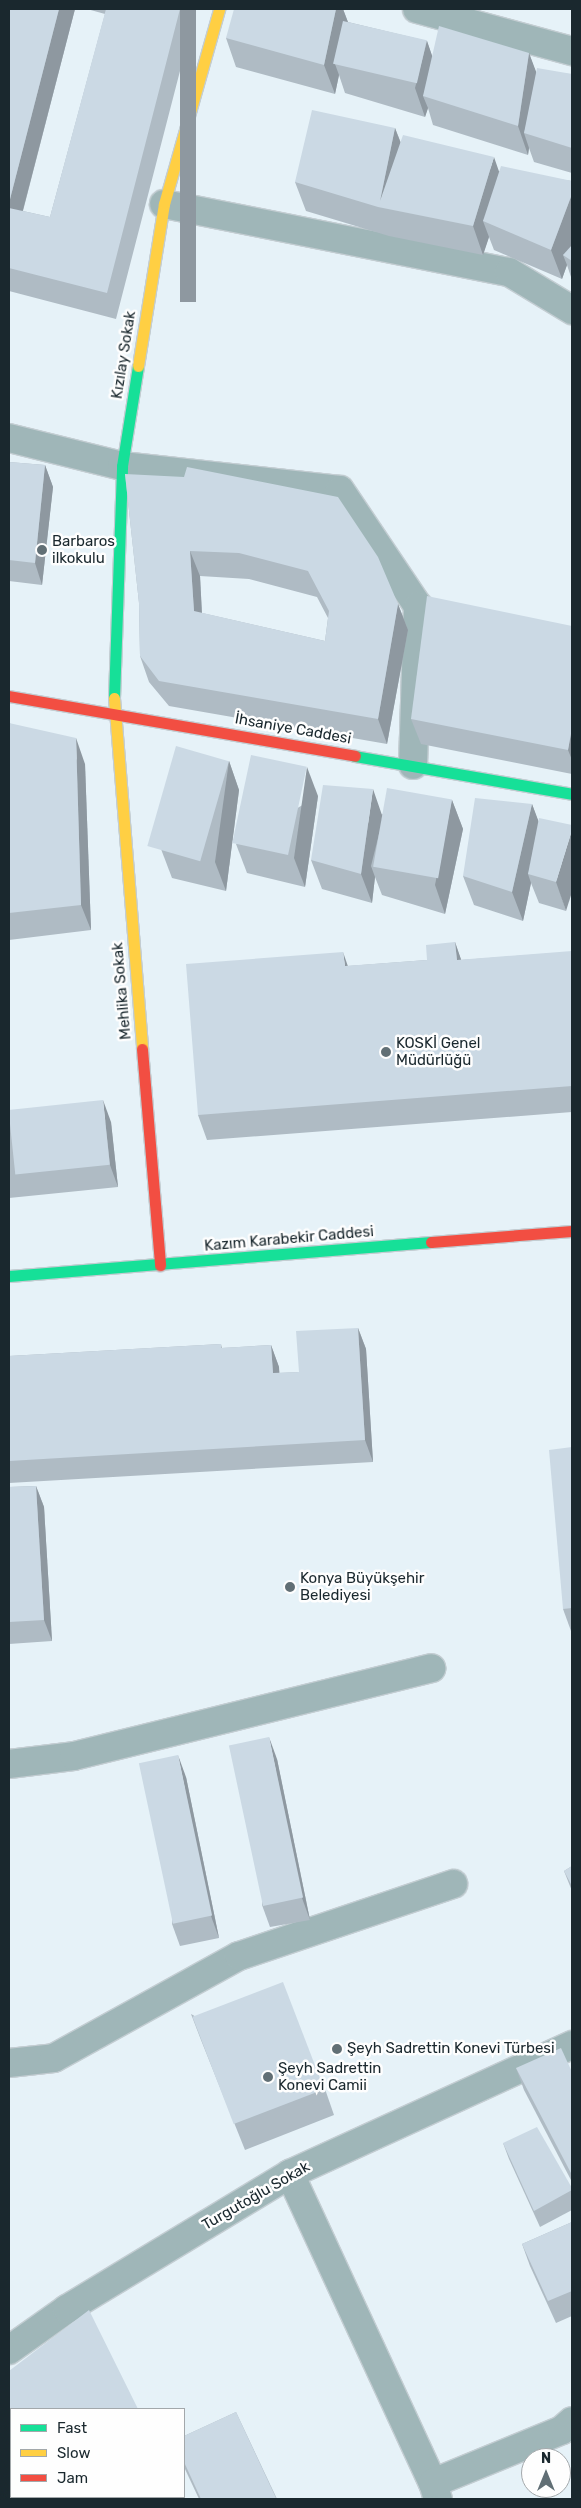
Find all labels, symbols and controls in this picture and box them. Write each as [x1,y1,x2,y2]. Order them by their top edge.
street label: Kızılay Sokak [108,310,140,400]
place label: Barbaros ilkokulu [52,532,115,567]
marker: Barbaros ilkokulu [36,544,48,556]
street label: İhsaniye Caddesi [233,710,353,748]
street label: Mehlika Sokak [109,941,135,1041]
place label: KOSKİ Genel Müdürlüğü [396,1034,480,1069]
marker: KOSKİ Genel Müdürlüğü [380,1046,392,1058]
street label: Kazım Karabekir Caddesi [203,1223,375,1255]
place label: Konya Büyükşehir Belediyesi [300,1569,424,1604]
marker: Konya Büyükşehir Belediyesi [284,1581,296,1593]
place label: Şeyh Sadrettin Konevi Türbesi [347,2040,555,2058]
marker: Şeyh Sadrettin Konevi Türbesi [331,2043,343,2055]
place label: Şeyh Sadrettin Konevi Camii [278,2059,381,2094]
marker: Şeyh Sadrettin Konevi Camii [262,2071,274,2083]
street label: Turgutoğlu Sokak [199,2158,313,2234]
legend [10,2408,185,2498]
text: Fast [57,2419,87,2437]
text: Slow [57,2444,90,2462]
north arrow [521,2448,571,2498]
text: N [541,2450,551,2467]
text: Jam [57,2469,88,2487]

